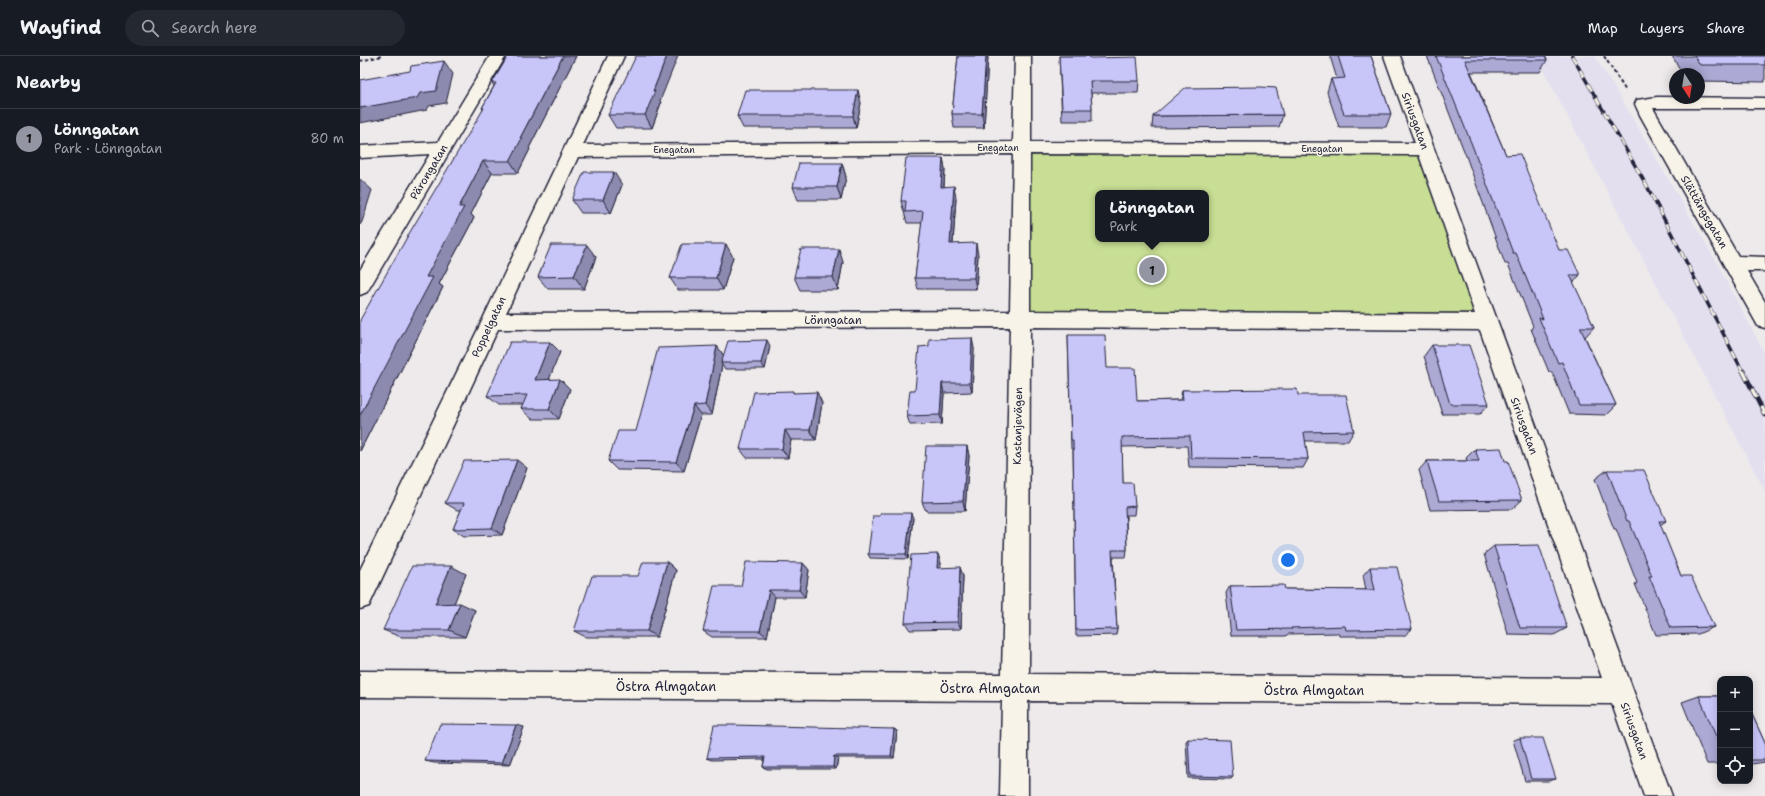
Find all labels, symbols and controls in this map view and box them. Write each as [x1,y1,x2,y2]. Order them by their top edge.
search box [125,10,405,46]
text: Wayfind [20,15,101,40]
icon: search [139,17,161,39]
text: Search here [171,18,257,38]
text: Map [1588,19,1618,37]
text: Layers [1640,19,1684,37]
text: Share [1706,19,1745,37]
north arrow [1669,68,1705,104]
text: Nearby [16,71,81,93]
street label: Siriusgatan [1398,90,1432,152]
text: Lönngatan [54,120,139,140]
text: 1 [26,130,32,147]
text: 80 m [310,130,344,147]
text: Park · Lönngatan [54,140,162,157]
street label: Pärongatan [407,141,452,203]
street label: Enegatan [977,142,1019,154]
street label: Enegatan [1301,143,1343,155]
street label: Enegatan [653,144,695,156]
street label: Slättängsgatan [1677,173,1731,252]
popup [1095,190,1209,242]
text: Lönngatan [1109,198,1195,218]
text: Park [1109,218,1137,235]
pin: 1 [1139,255,1165,285]
street label: Poppelgatan [468,294,510,360]
street label: Lönngatan [804,313,862,328]
street label: Kastanjevägen [1010,387,1026,465]
street label: Siriusgatan [1507,395,1541,457]
your location [1278,550,1298,570]
map controls [1717,676,1753,784]
button: + [1717,676,1753,712]
street label: Östra Almgatan [616,678,716,695]
street label: Östra Almgatan [940,680,1040,697]
street label: Östra Almgatan [1264,682,1364,699]
street label: Siriusgatan [1617,700,1651,762]
button: − [1717,712,1753,748]
button: locate [1717,748,1753,784]

